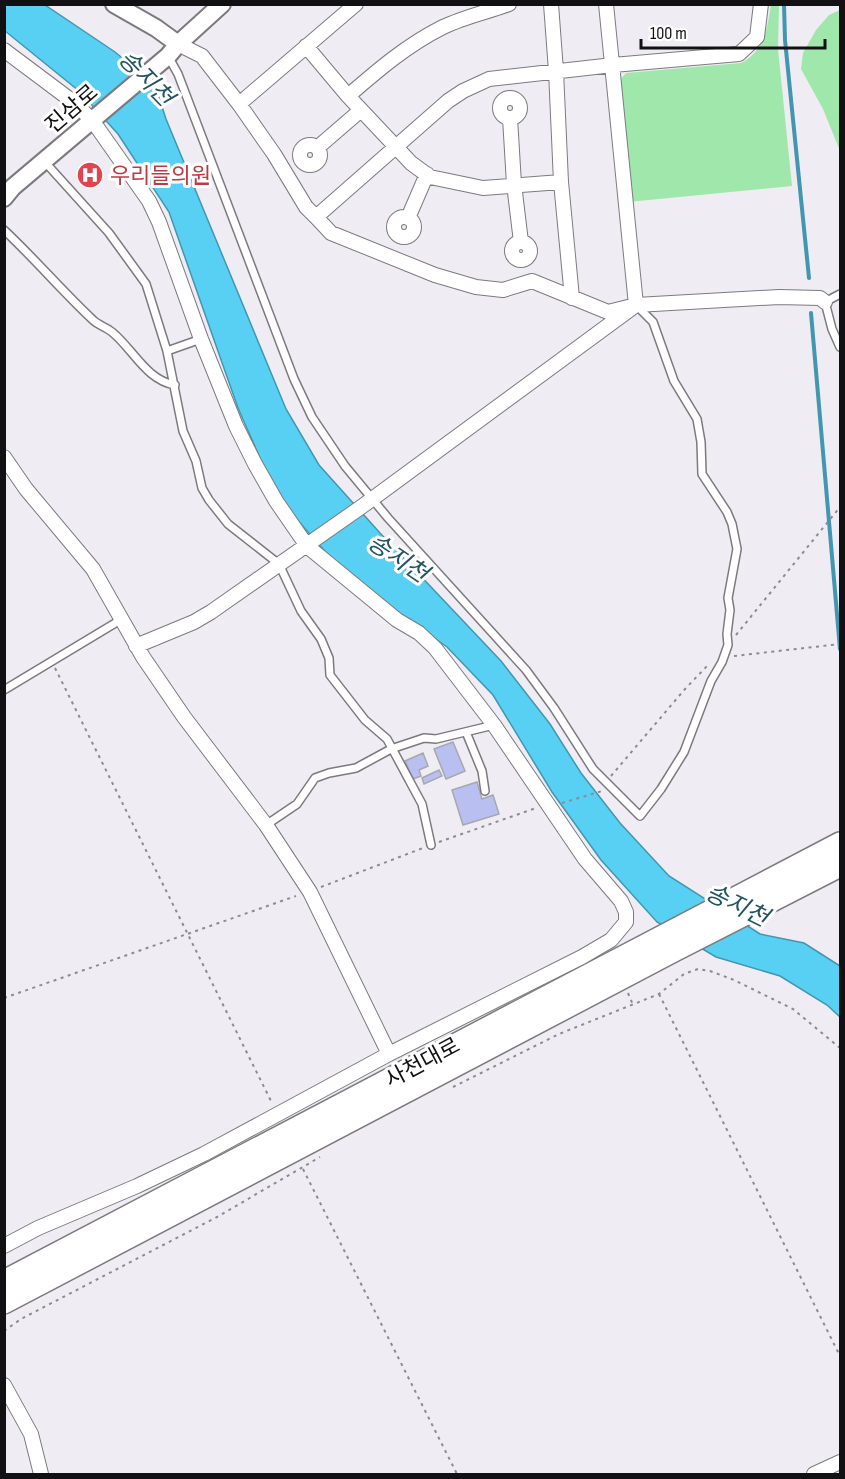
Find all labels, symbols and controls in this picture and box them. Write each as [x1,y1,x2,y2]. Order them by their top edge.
scale bar [641,12,826,50]
text: 100 m [650,23,687,44]
water label: 송지천 [112,44,181,114]
street label: 진삼로 [40,79,104,139]
hospital icon: 우리들의원 [75,160,105,190]
place label: 우리들의원 [110,163,211,190]
water label: 송지천 [362,528,436,591]
water label: 송지천 [701,878,776,934]
street label: 사천대로 [381,1032,465,1094]

